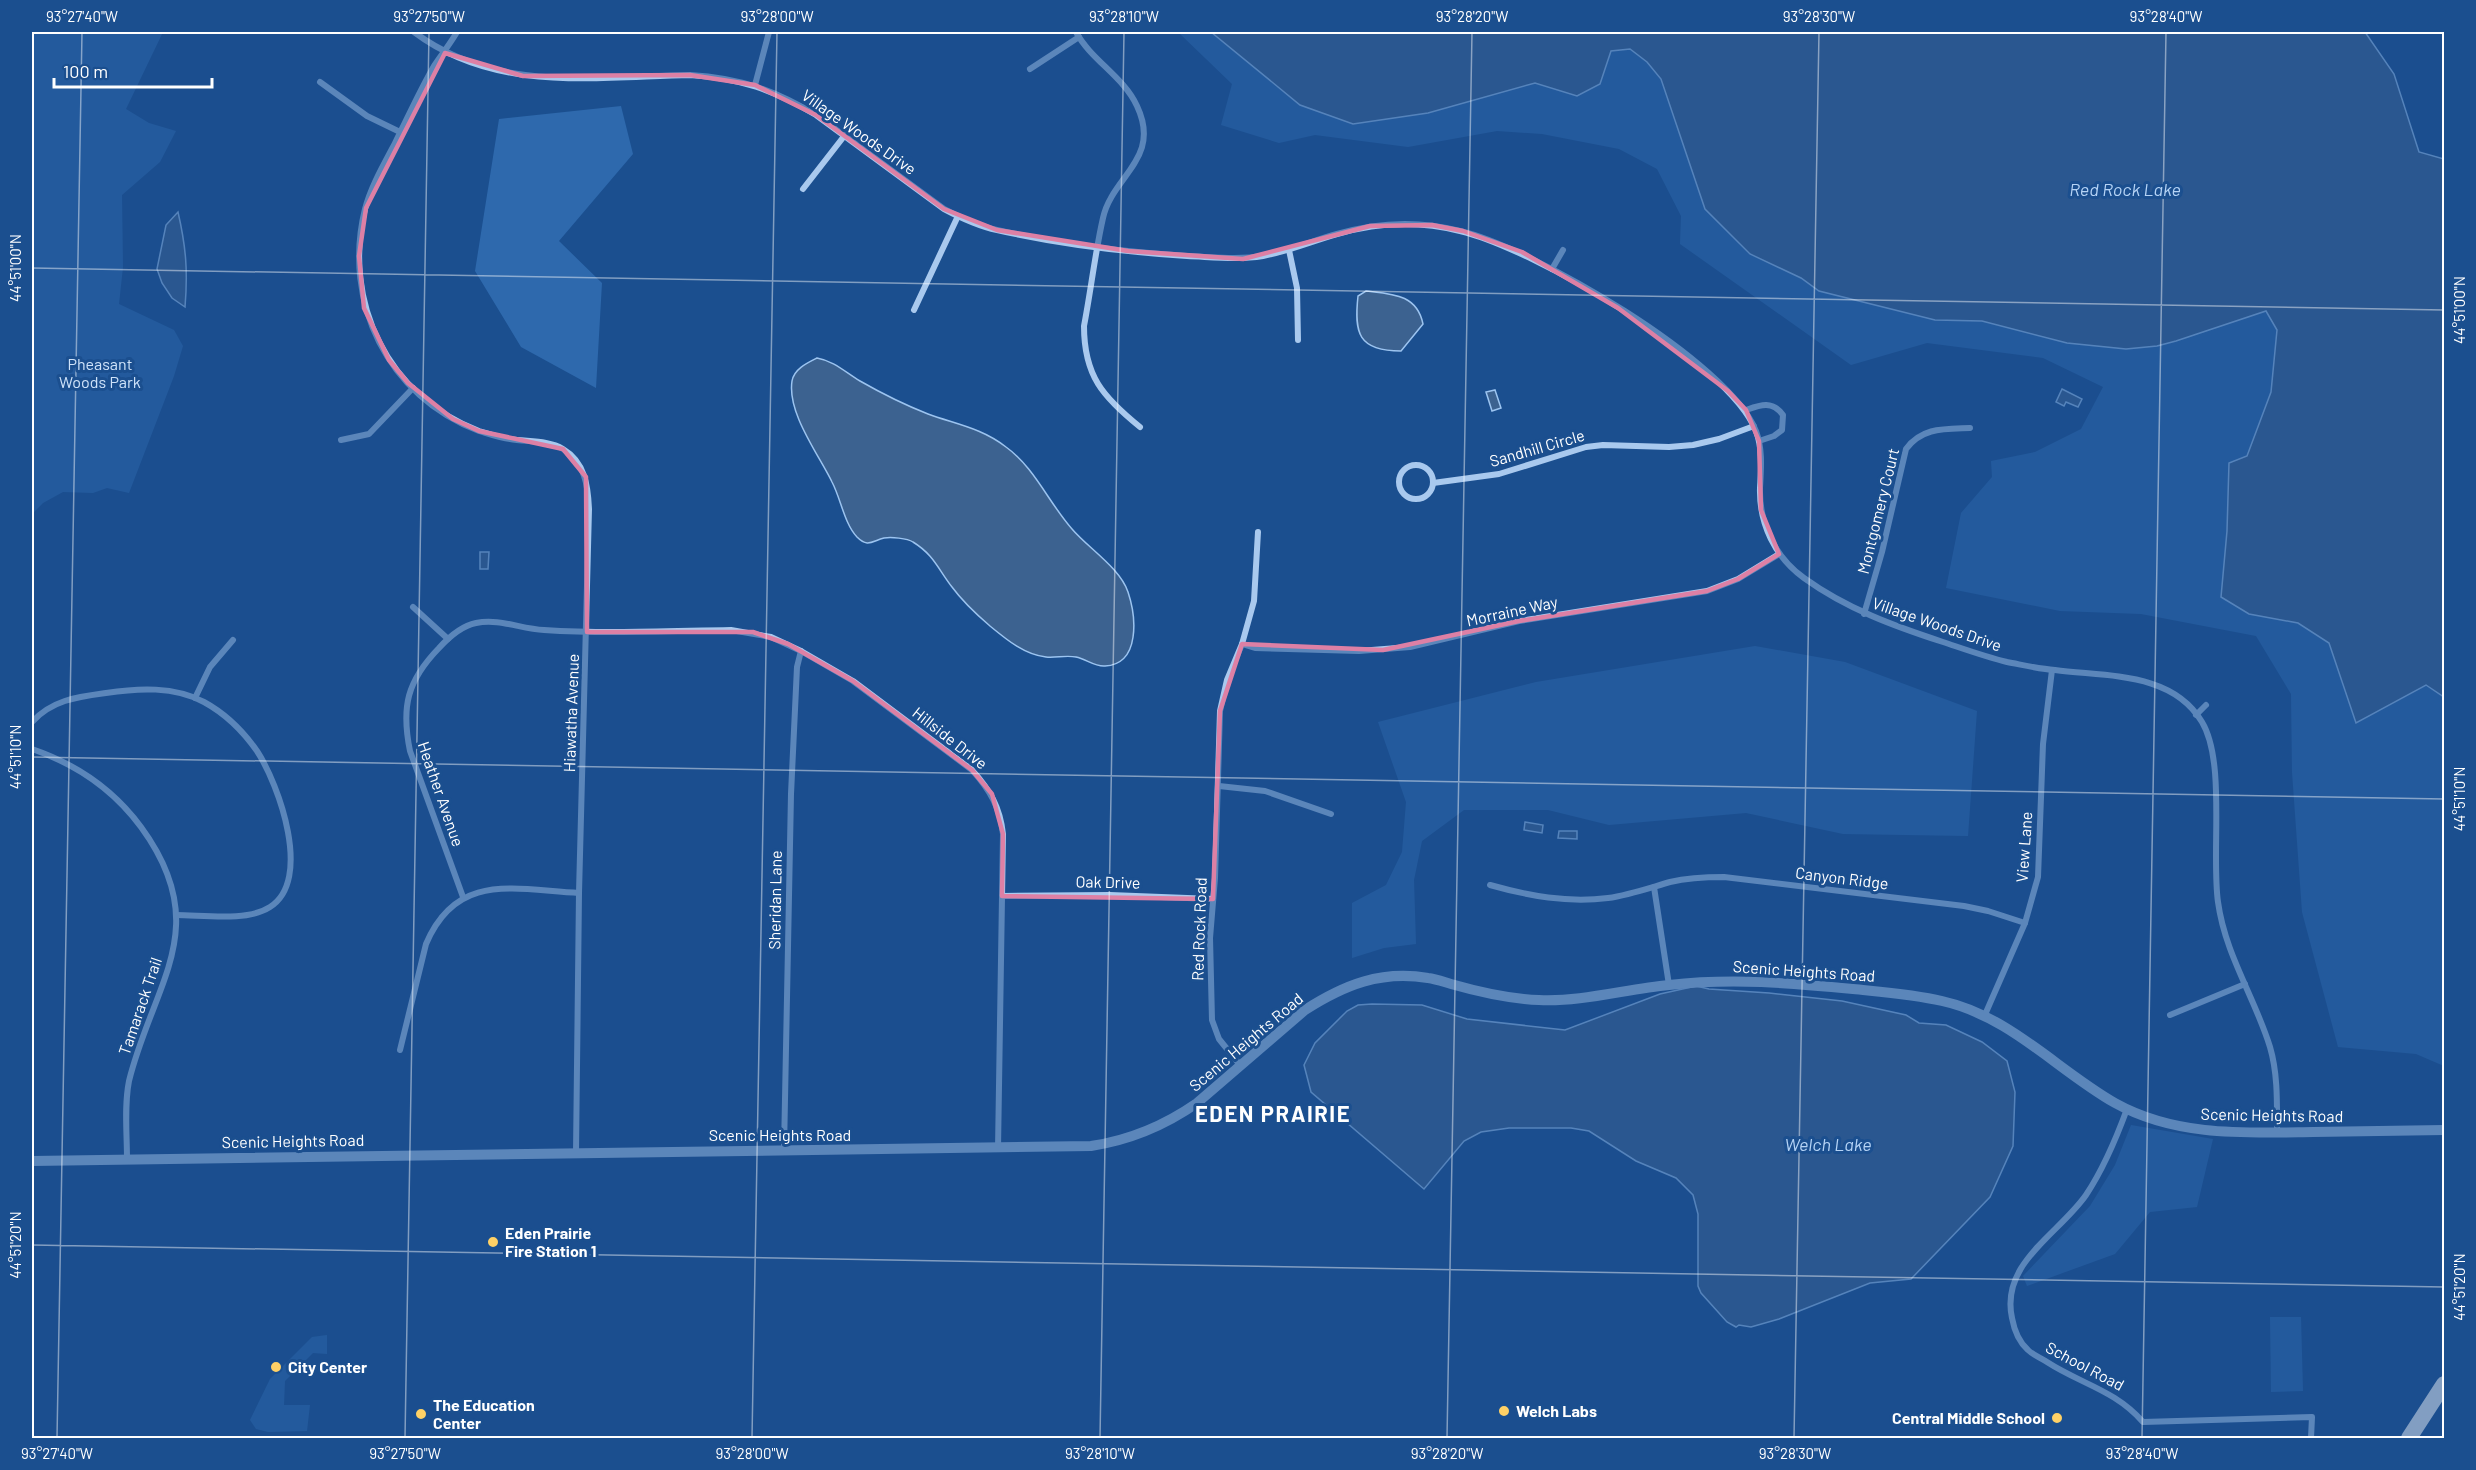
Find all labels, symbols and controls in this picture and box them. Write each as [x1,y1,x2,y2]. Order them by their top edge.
text: 93°27'40"W [46,7,118,25]
text: 93°27'50"W [393,7,465,25]
text: 93°28'00"W [740,7,814,25]
text: 93°28'10"W [1089,7,1159,25]
text: 93°28'20"W [1436,7,1508,25]
text: 93°28'30"W [1783,7,1855,25]
text: 93°28'40"W [2130,7,2202,25]
scale bar [54,51,212,89]
text: 100 m [63,60,108,82]
street label: Village Woods Drive [798,85,920,178]
water label: Red Rock Lake [2069,178,2181,200]
text: 44°51'00"N [6,234,24,302]
text: 44°51'00"N [2450,276,2468,344]
park label: Pheasant Woods Park [59,354,141,391]
street label: Sandhill Circle [1487,425,1587,470]
street label: Montgomery Court [1853,446,1902,576]
street label: Morraine Way [1464,591,1560,629]
street label: Village Woods Drive [1870,593,2004,655]
street label: Hiawatha Avenue [559,653,582,773]
street label: Hillside Drive [909,702,992,773]
text: 44°51'10"N [6,725,24,789]
street label: Heather Avenue [415,739,468,849]
text: 44°51'10"N [2450,767,2468,831]
street label: View Lane [2012,811,2035,883]
street label: Sheridan Lane [764,850,785,950]
street label: Canyon Ridge [1794,862,1890,893]
street label: Oak Drive [1075,871,1141,892]
street label: Red Rock Road [1187,877,1210,981]
street label: Tamarack Trail [114,955,165,1057]
street label: Scenic Heights Road [1732,956,1876,985]
street label: Scenic Heights Road [1185,988,1306,1095]
district label: EDEN PRAIRIE [1195,1100,1351,1126]
street label: Scenic Heights Road [2200,1104,2344,1125]
street label: Scenic Heights Road [709,1125,851,1144]
street label: Scenic Heights Road [221,1130,365,1151]
water label: Welch Lake [1785,1133,1871,1155]
text: 44°51'20"N [6,1211,24,1279]
place label: Eden Prairie Fire Station 1 [505,1223,596,1260]
marker: Eden Prairie Fire Station 1 [486,1235,500,1249]
text: 44°51'20"N [2450,1253,2468,1321]
street label: School Road [2043,1337,2128,1394]
place label: City Center [288,1357,367,1376]
marker: City Center [269,1360,283,1374]
place label: The Education Center [433,1395,535,1432]
place label: Welch Labs [1516,1401,1597,1420]
marker: Welch Labs [1497,1404,1511,1418]
marker: The Education Center [414,1407,428,1421]
place label: Central Middle School [1892,1408,2045,1427]
marker: Central Middle School [2050,1411,2064,1425]
text: 93°27'40"W [21,1444,93,1462]
text: 93°27'50"W [369,1444,441,1462]
text: 93°28'00"W [715,1444,789,1462]
text: 93°28'10"W [1065,1444,1135,1462]
text: 93°28'20"W [1411,1444,1483,1462]
text: 93°28'30"W [1759,1444,1831,1462]
text: 93°28'40"W [2106,1444,2178,1462]

